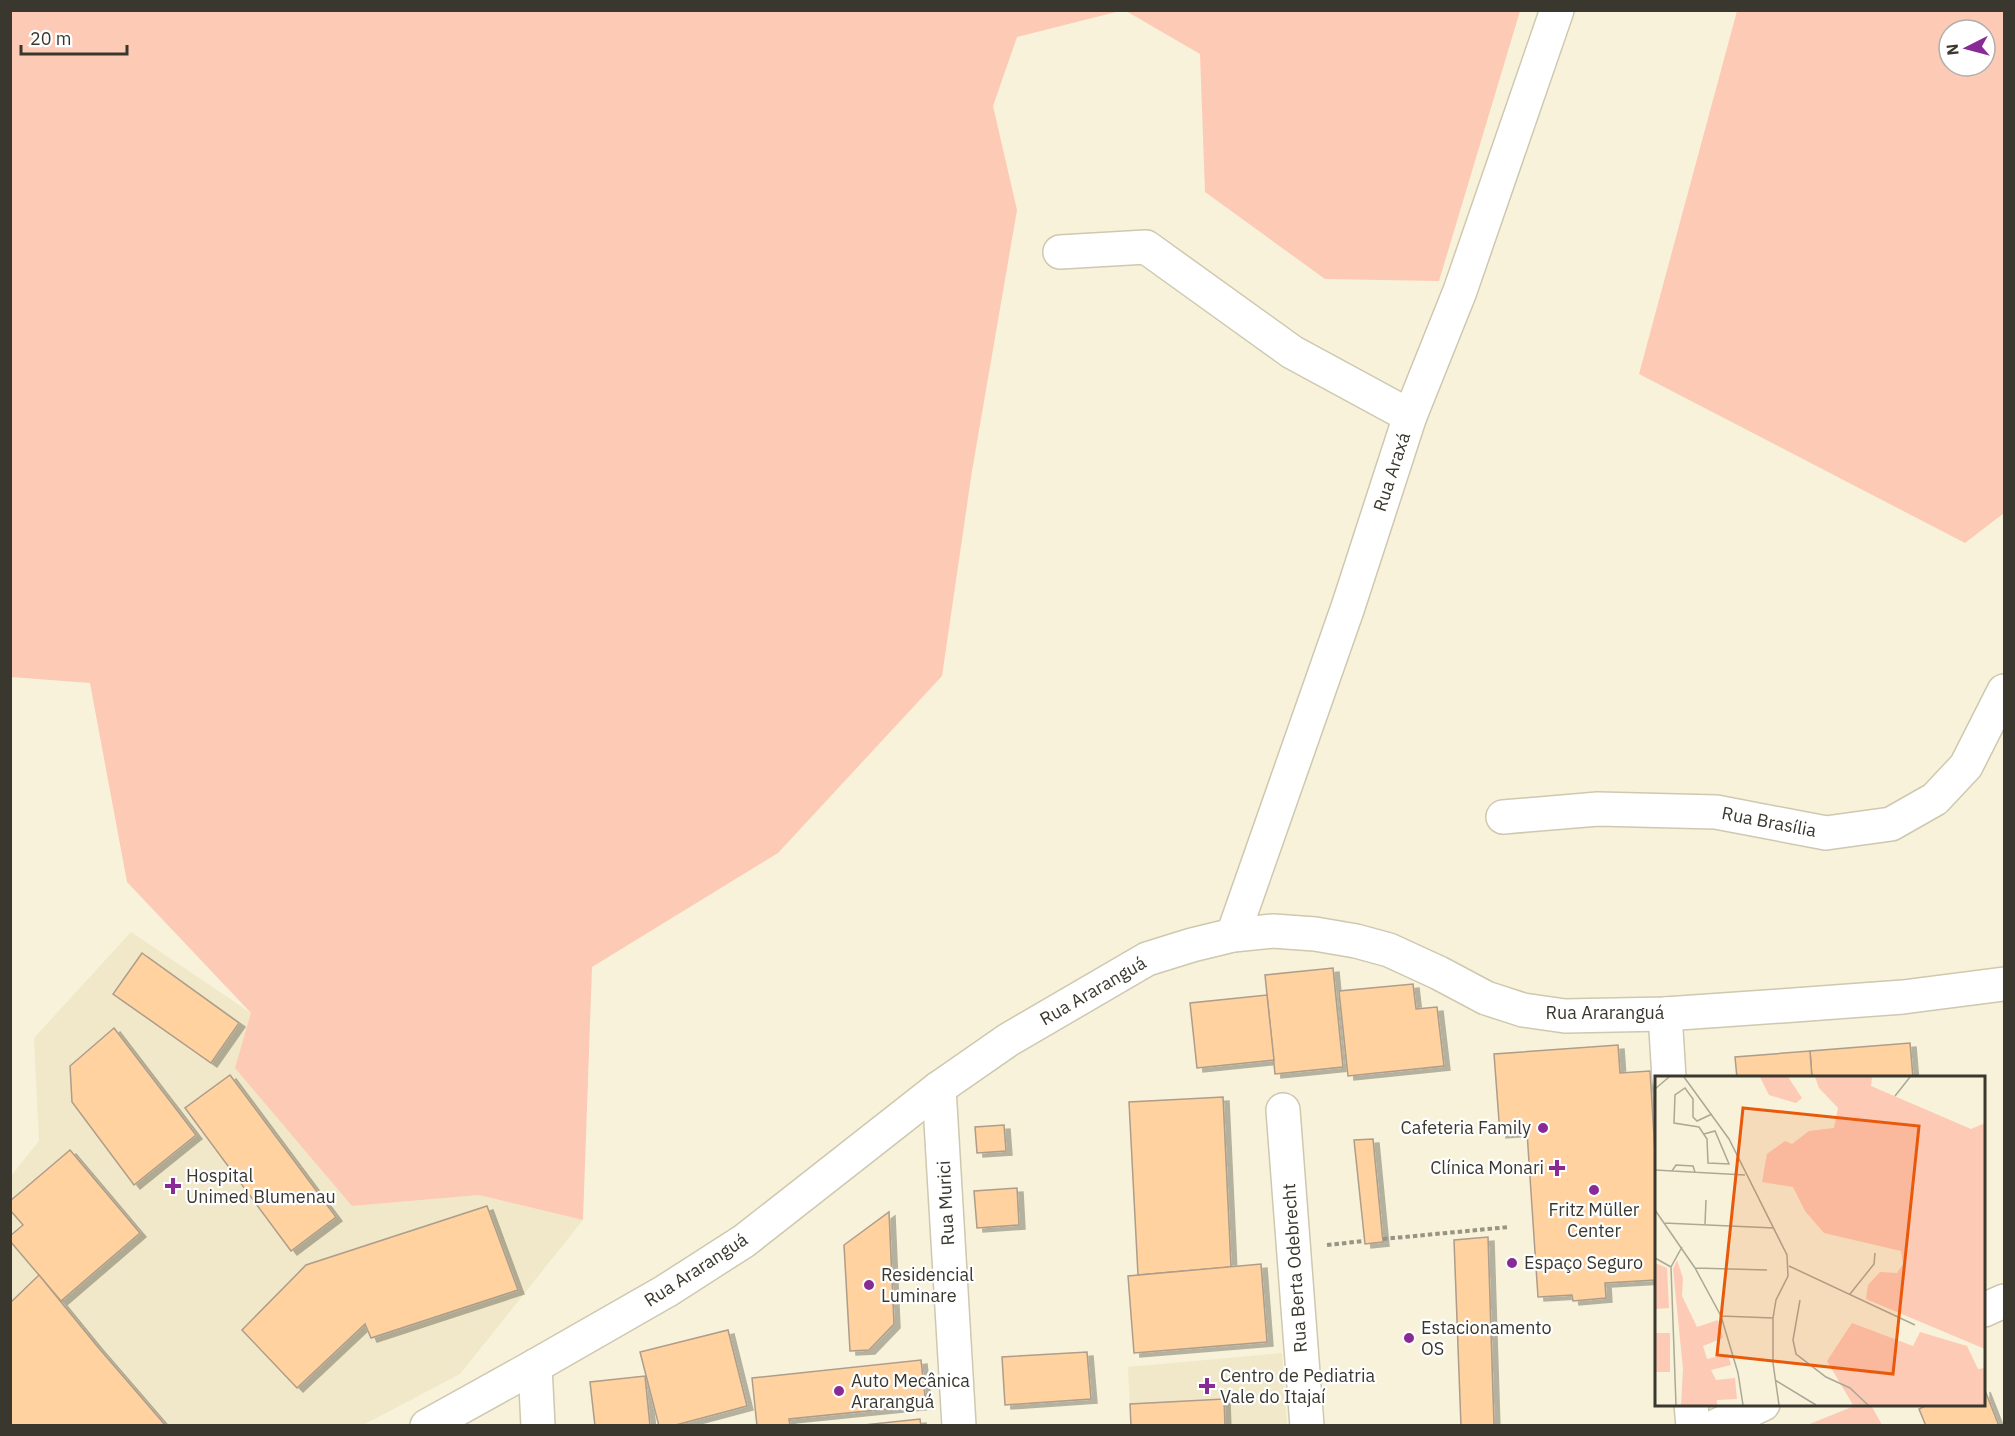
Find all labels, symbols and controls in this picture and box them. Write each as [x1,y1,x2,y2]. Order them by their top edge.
scale bar [21,18,128,56]
north arrow [1937,18,1997,78]
text: 20 m [30,27,72,50]
text: N [1942,43,1963,56]
street label: Rua Araxá [1368,429,1415,514]
street label: Rua Brasília [1720,801,1819,842]
street label: Rua Araranguá [1035,951,1150,1030]
street label: Rua Araranguá [1546,1001,1665,1024]
inset map [1655,1076,1985,1406]
place label: Cafeteria Family [1401,1116,1531,1139]
marker: Cafeteria Family [1536,1121,1550,1135]
place label: Clínica Monari [1430,1156,1544,1179]
marker: Clínica Monari [1548,1159,1566,1177]
street label: Rua Murici [932,1160,959,1246]
place label: Hospital Unimed Blumenau [186,1164,336,1208]
marker: Hospital Unimed Blumenau [164,1177,182,1195]
street label: Rua Berta Odebrecht [1277,1183,1312,1353]
marker: Fritz Müller Center [1587,1183,1601,1197]
place label: Fritz Müller Center [1549,1198,1640,1242]
street label: Rua Araranguá [640,1227,752,1312]
place label: Espaço Seguro [1524,1251,1643,1274]
marker: Espaço Seguro [1505,1256,1519,1270]
place label: Residencial Luminare [881,1263,974,1307]
marker: Residencial Luminare [862,1278,876,1292]
place label: Estacionamento OS [1421,1316,1552,1360]
marker: Estacionamento OS [1402,1331,1416,1345]
place label: Centro de Pediatria Vale do Itajaí [1220,1364,1375,1408]
place label: Auto Mecânica Araranguá [851,1369,970,1413]
marker: Centro de Pediatria Vale do Itajaí [1198,1377,1216,1395]
marker: Auto Mecânica Araranguá [832,1384,846,1398]

